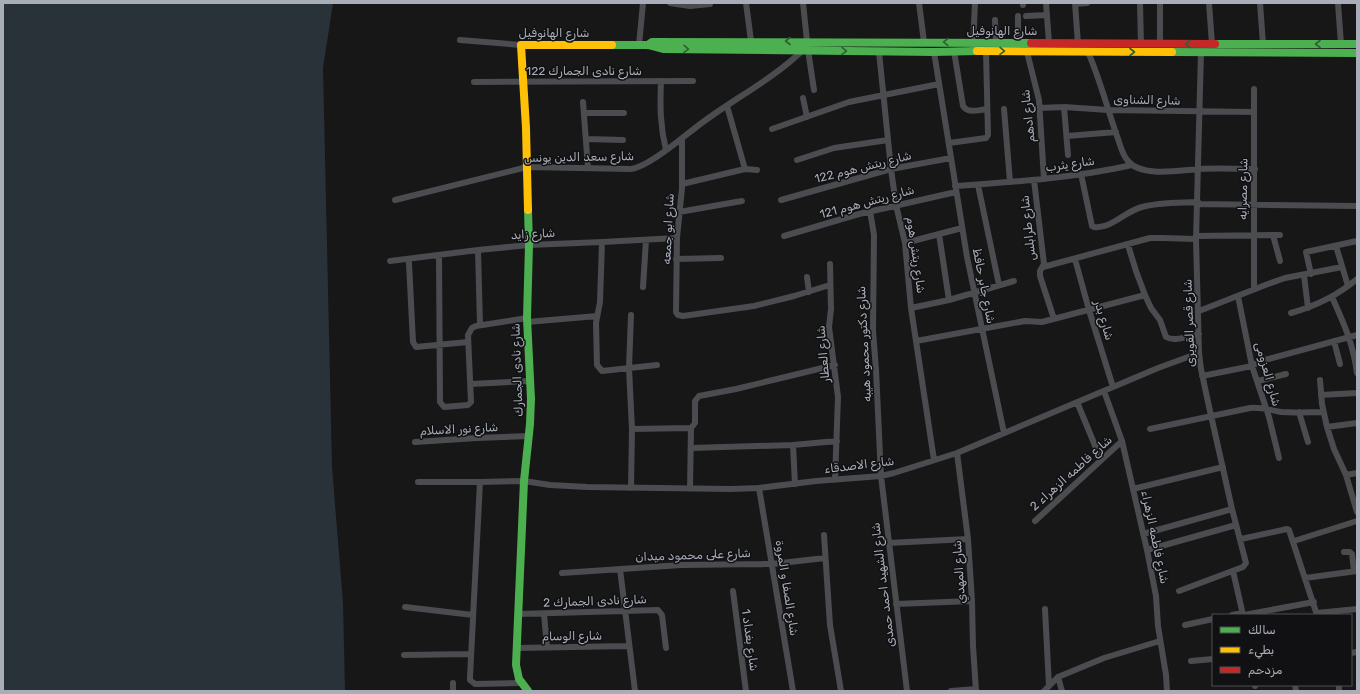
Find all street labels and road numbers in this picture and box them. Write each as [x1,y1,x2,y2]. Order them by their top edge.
street label: شارع الهانوفيل [967,24,1037,40]
street label: شارع الهانوفيل [519,26,589,42]
street label: شارع نادى الجمارك 122 [526,64,642,80]
street label: شارع ادهم [1018,89,1040,143]
street label: شارع الشناوى [1113,92,1181,110]
street label: شارع ريتش هوم 122 [813,148,913,188]
street label: شارع سعد الدين يونس [524,149,634,167]
street label: شارع يثرب [1044,154,1096,176]
street label: شارع مصرايه [1235,158,1253,220]
street label: شارع ريتش هوم 121 [818,183,916,223]
street label: شارع ابو جمعه [659,193,679,265]
street label: شارع طرابلس [1018,194,1040,261]
street label: شارع ريتش هوم [902,216,928,294]
street label: شارع زايد [510,226,556,244]
street label: شارع جابر حافظ [968,247,998,325]
street label: شارع قصر القويرى [1180,279,1200,367]
street label: شارع دكتور محمود هيبه [854,286,876,402]
street label: شارع بدر [1089,297,1117,342]
street label: شارع نادى الجمارك [508,323,528,417]
street label: شارع العطار [814,325,835,384]
street label: شارع العزومى [1250,340,1284,408]
street label: شارع نور الاسلام [419,420,499,440]
street label: شارع فاطمه الزهراء 2 [1027,433,1116,515]
street label: شارع الاصدقاء [823,454,895,478]
street label: شارع فاطمه الزهراء [1136,489,1172,585]
street label: شارع الشهيد احمد حمدى [868,522,900,648]
street label: شارع الصفا و المروة [771,539,801,637]
street label: شارع المهدي [950,540,970,604]
street label: شارع على محمود ميدان [635,546,751,566]
street label: شارع نادى الجمارك 2 [543,592,647,612]
street label: شارع بغداد 1 [737,608,761,672]
street label: شارع الوسام [542,628,602,646]

